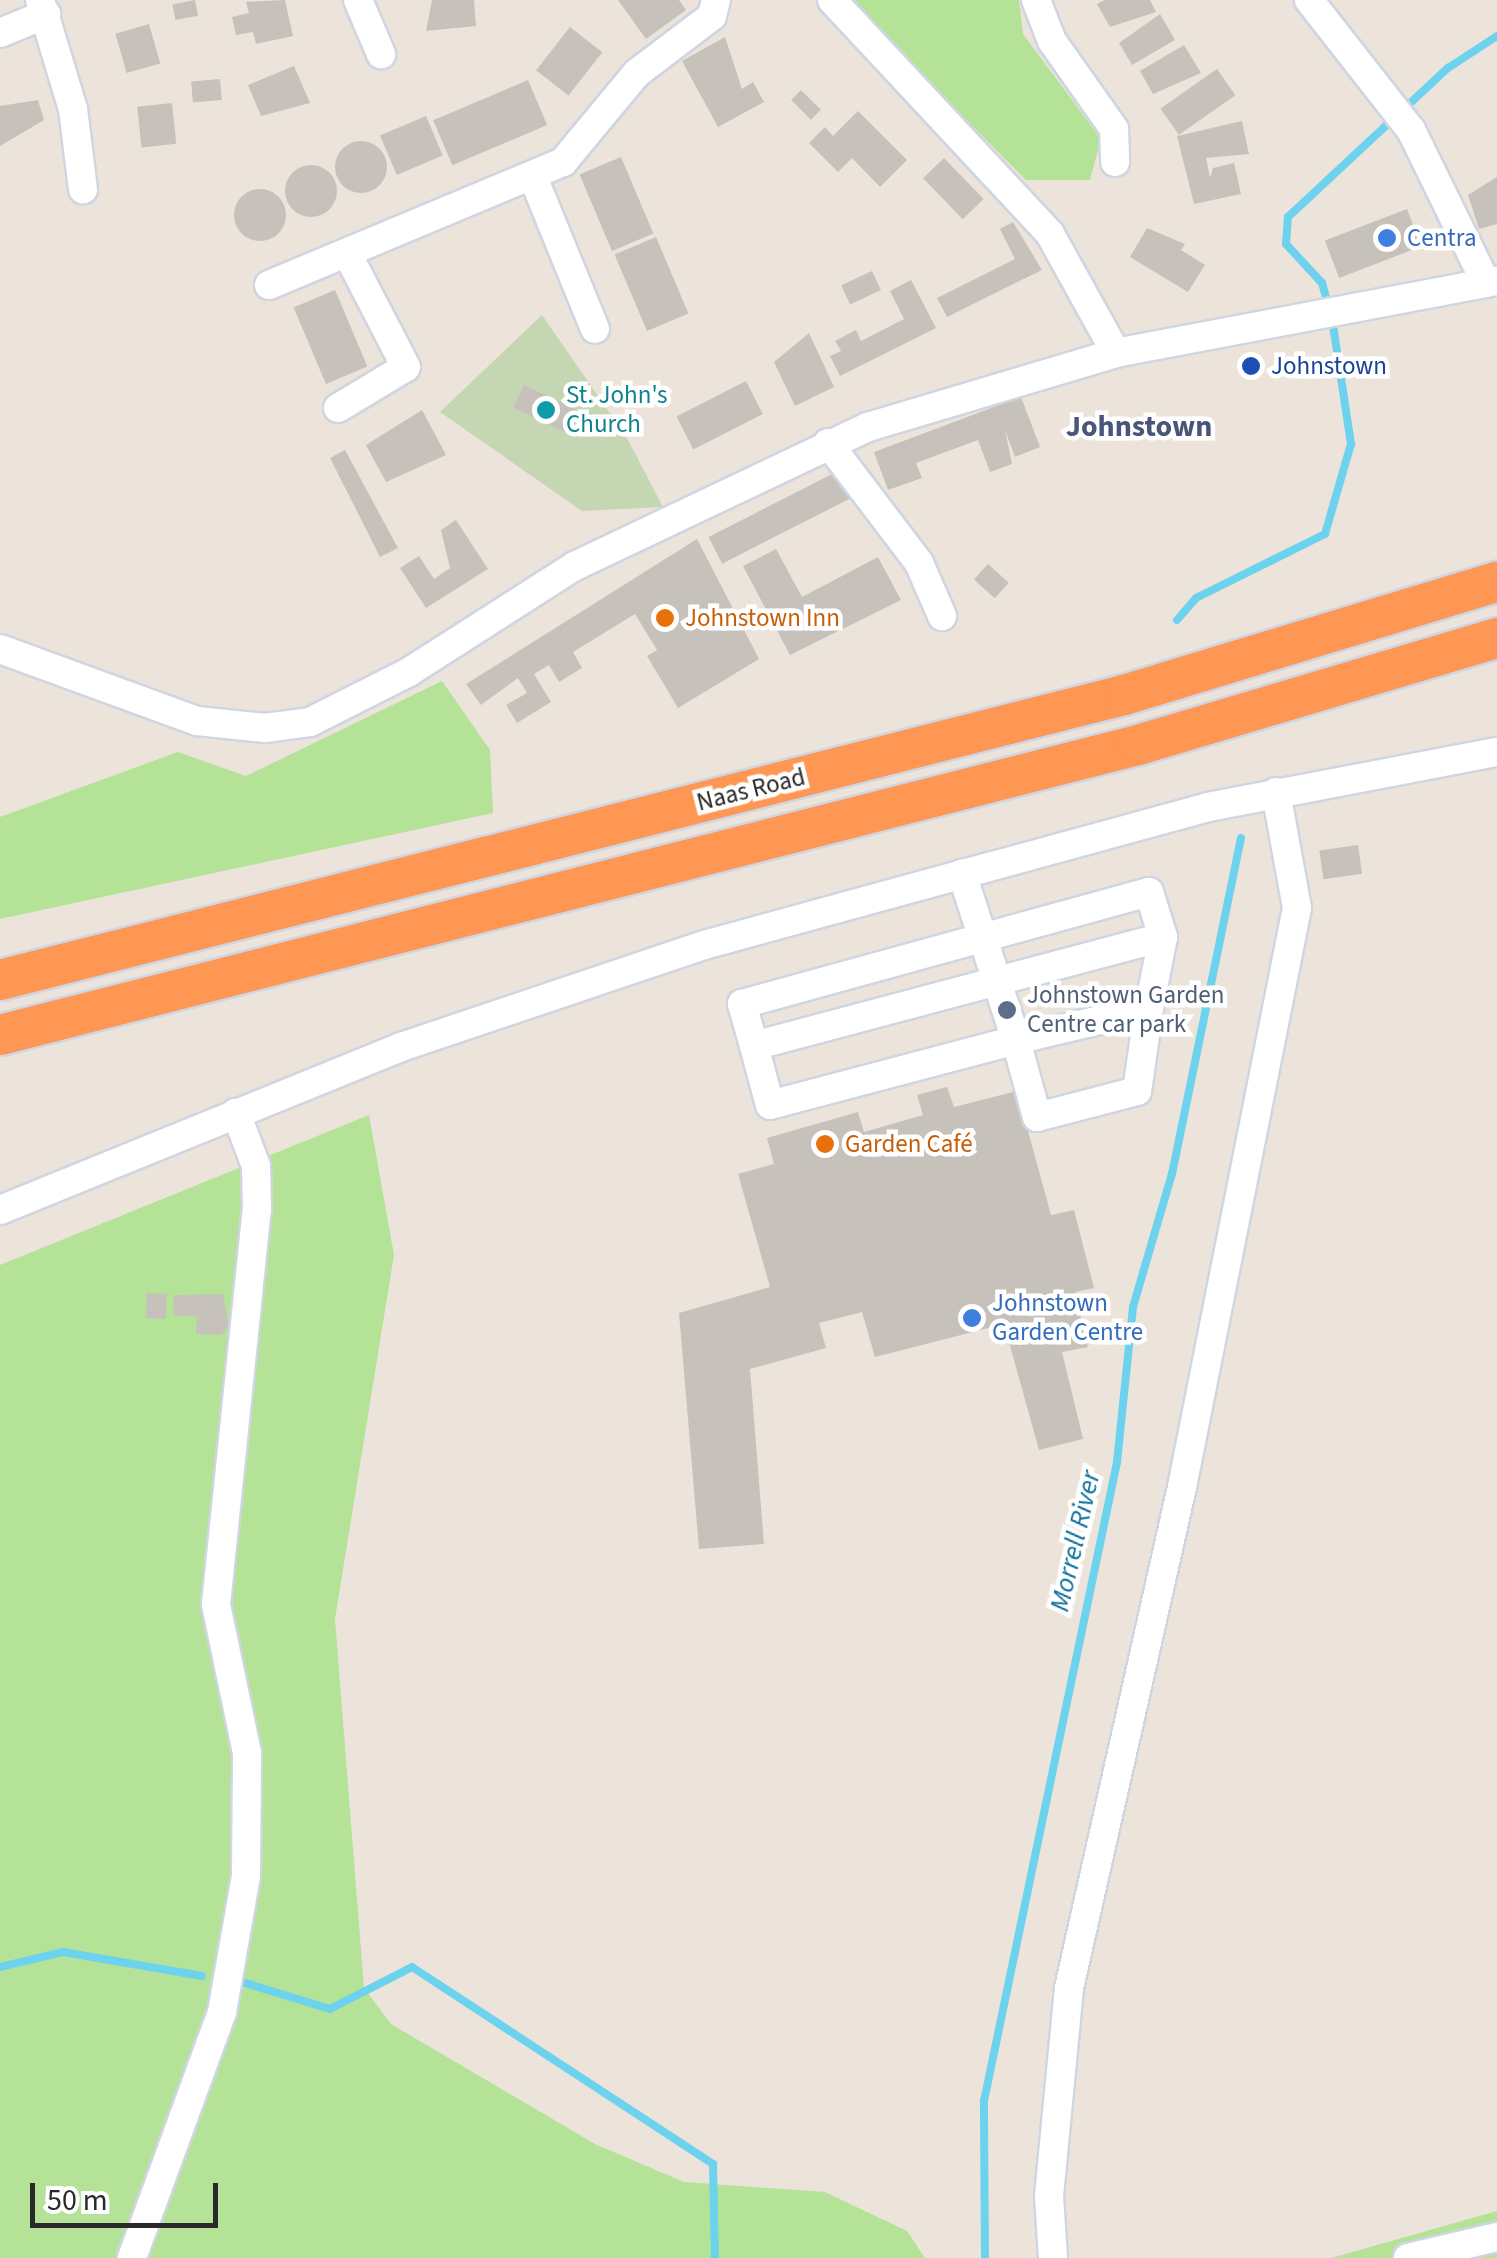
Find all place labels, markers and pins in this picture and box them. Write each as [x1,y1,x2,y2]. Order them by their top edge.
place label: Centra [1407,223,1476,253]
marker: Centra [1376,227,1398,249]
place label: Johnstown [1271,351,1387,381]
marker: Johnstown [1240,355,1262,377]
place label: St. John's Church [566,381,668,440]
marker: St. John's Church [535,399,557,421]
place label: Johnstown Inn [685,603,840,633]
marker: Johnstown Inn [654,607,676,629]
place label: Johnstown Garden Centre car park [1027,981,1224,1040]
marker: Johnstown Garden Centre car park [996,999,1018,1021]
place label: Garden Café [845,1129,973,1159]
marker: Garden Café [814,1133,836,1155]
place label: Johnstown Garden Centre [992,1289,1143,1348]
marker: Johnstown Garden Centre [961,1307,983,1329]

